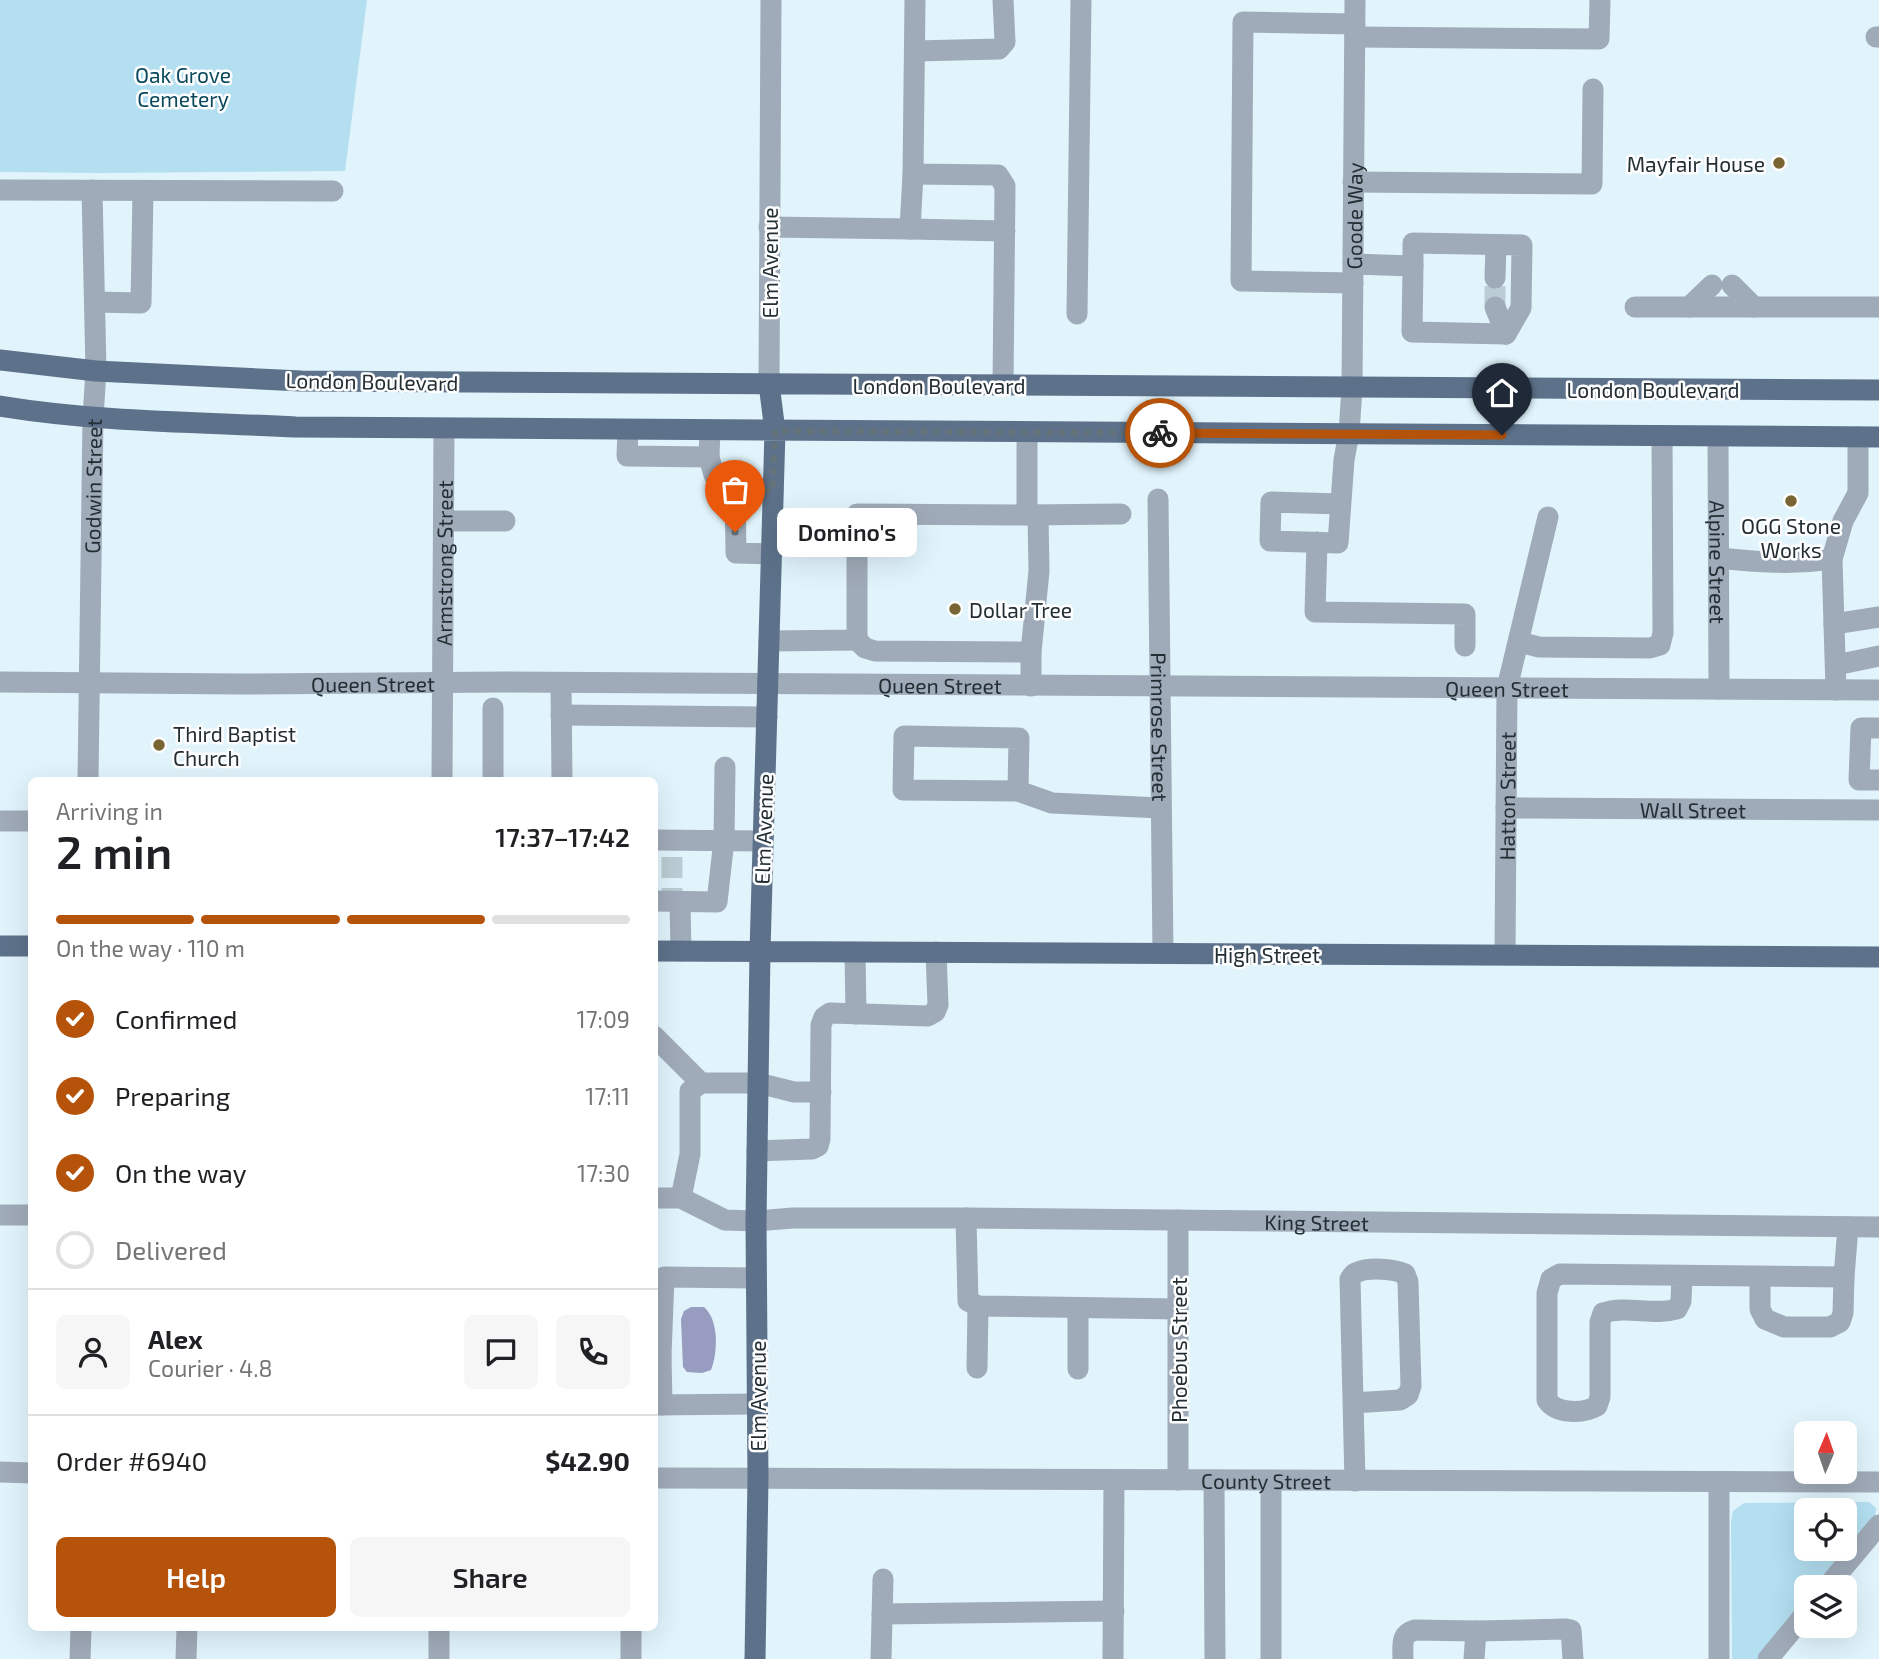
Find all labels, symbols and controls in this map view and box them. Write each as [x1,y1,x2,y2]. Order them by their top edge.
park label: Oak Grove Cemetery [135,62,231,111]
place label: Mayfair House [1627,151,1765,176]
marker: Mayfair House [1771,155,1787,171]
street label: Goode Way [1340,162,1366,270]
street label: Elm Avenue [757,208,782,318]
pin [1472,363,1532,435]
street label: London Boulevard [285,367,459,395]
street label: London Boulevard [853,373,1025,398]
icon: home [1483,374,1521,412]
street label: London Boulevard [1567,377,1739,402]
courier [1125,398,1195,468]
icon: bike [1141,414,1179,452]
street label: Godwin Street [79,418,105,554]
pin [705,460,765,532]
icon: bag [716,471,754,509]
street label: Armstrong Street [430,480,456,646]
marker: OGG Stone Works [1783,493,1799,509]
street label: Alpine Street [1706,500,1731,624]
callout: Domino's [777,508,917,556]
place label: OGG Stone Works [1741,513,1841,562]
text: Domino's [798,518,896,546]
place label: Dollar Tree [969,597,1072,622]
marker: Dollar Tree [947,601,963,617]
street label: Primrose Street [1147,652,1174,802]
street label: Queen Street [311,670,435,697]
street label: Queen Street [878,672,1002,698]
street label: Queen Street [1445,675,1569,701]
place label: Third Baptist Church [173,721,296,770]
street label: Hatton Street [1493,731,1519,861]
marker: Third Baptist Church [151,737,167,753]
street label: Elm Avenue [749,773,777,885]
street label: Wall Street [1640,796,1746,822]
text: Arriving in [56,797,163,825]
text: 17:37–17:42 [495,821,630,852]
text: 2 min [56,823,172,878]
text: On the way · 110 m [56,934,245,962]
street label: High Street [1214,942,1320,967]
icon: check [56,1000,94,1038]
text: Confirmed [115,1003,238,1034]
text: 17:09 [577,1005,630,1033]
icon: check [56,1077,94,1115]
text: Preparing [115,1080,230,1111]
text: 17:11 [585,1082,630,1110]
icon: check [56,1154,94,1192]
text: On the way [115,1157,246,1188]
text: 17:30 [577,1159,630,1187]
street label: King Street [1264,1208,1369,1234]
text: Delivered [115,1234,227,1265]
street label: Phoebus Street [1166,1277,1191,1423]
button: person [56,1315,130,1389]
button: chat [464,1315,538,1389]
button: phone [556,1315,630,1389]
text: Alex [148,1323,203,1354]
street label: Elm Avenue [745,1341,770,1451]
text: Courier · 4.8 [148,1354,272,1382]
north arrow [1794,1421,1857,1484]
map controls [1794,1421,1857,1638]
text: Order #6940 [56,1445,207,1476]
text: $42.90 [545,1445,630,1476]
street label: County Street [1201,1467,1331,1493]
button: locate [1794,1498,1857,1561]
button: Help [56,1537,336,1617]
button: Share [350,1537,630,1617]
button: layers [1794,1575,1857,1638]

